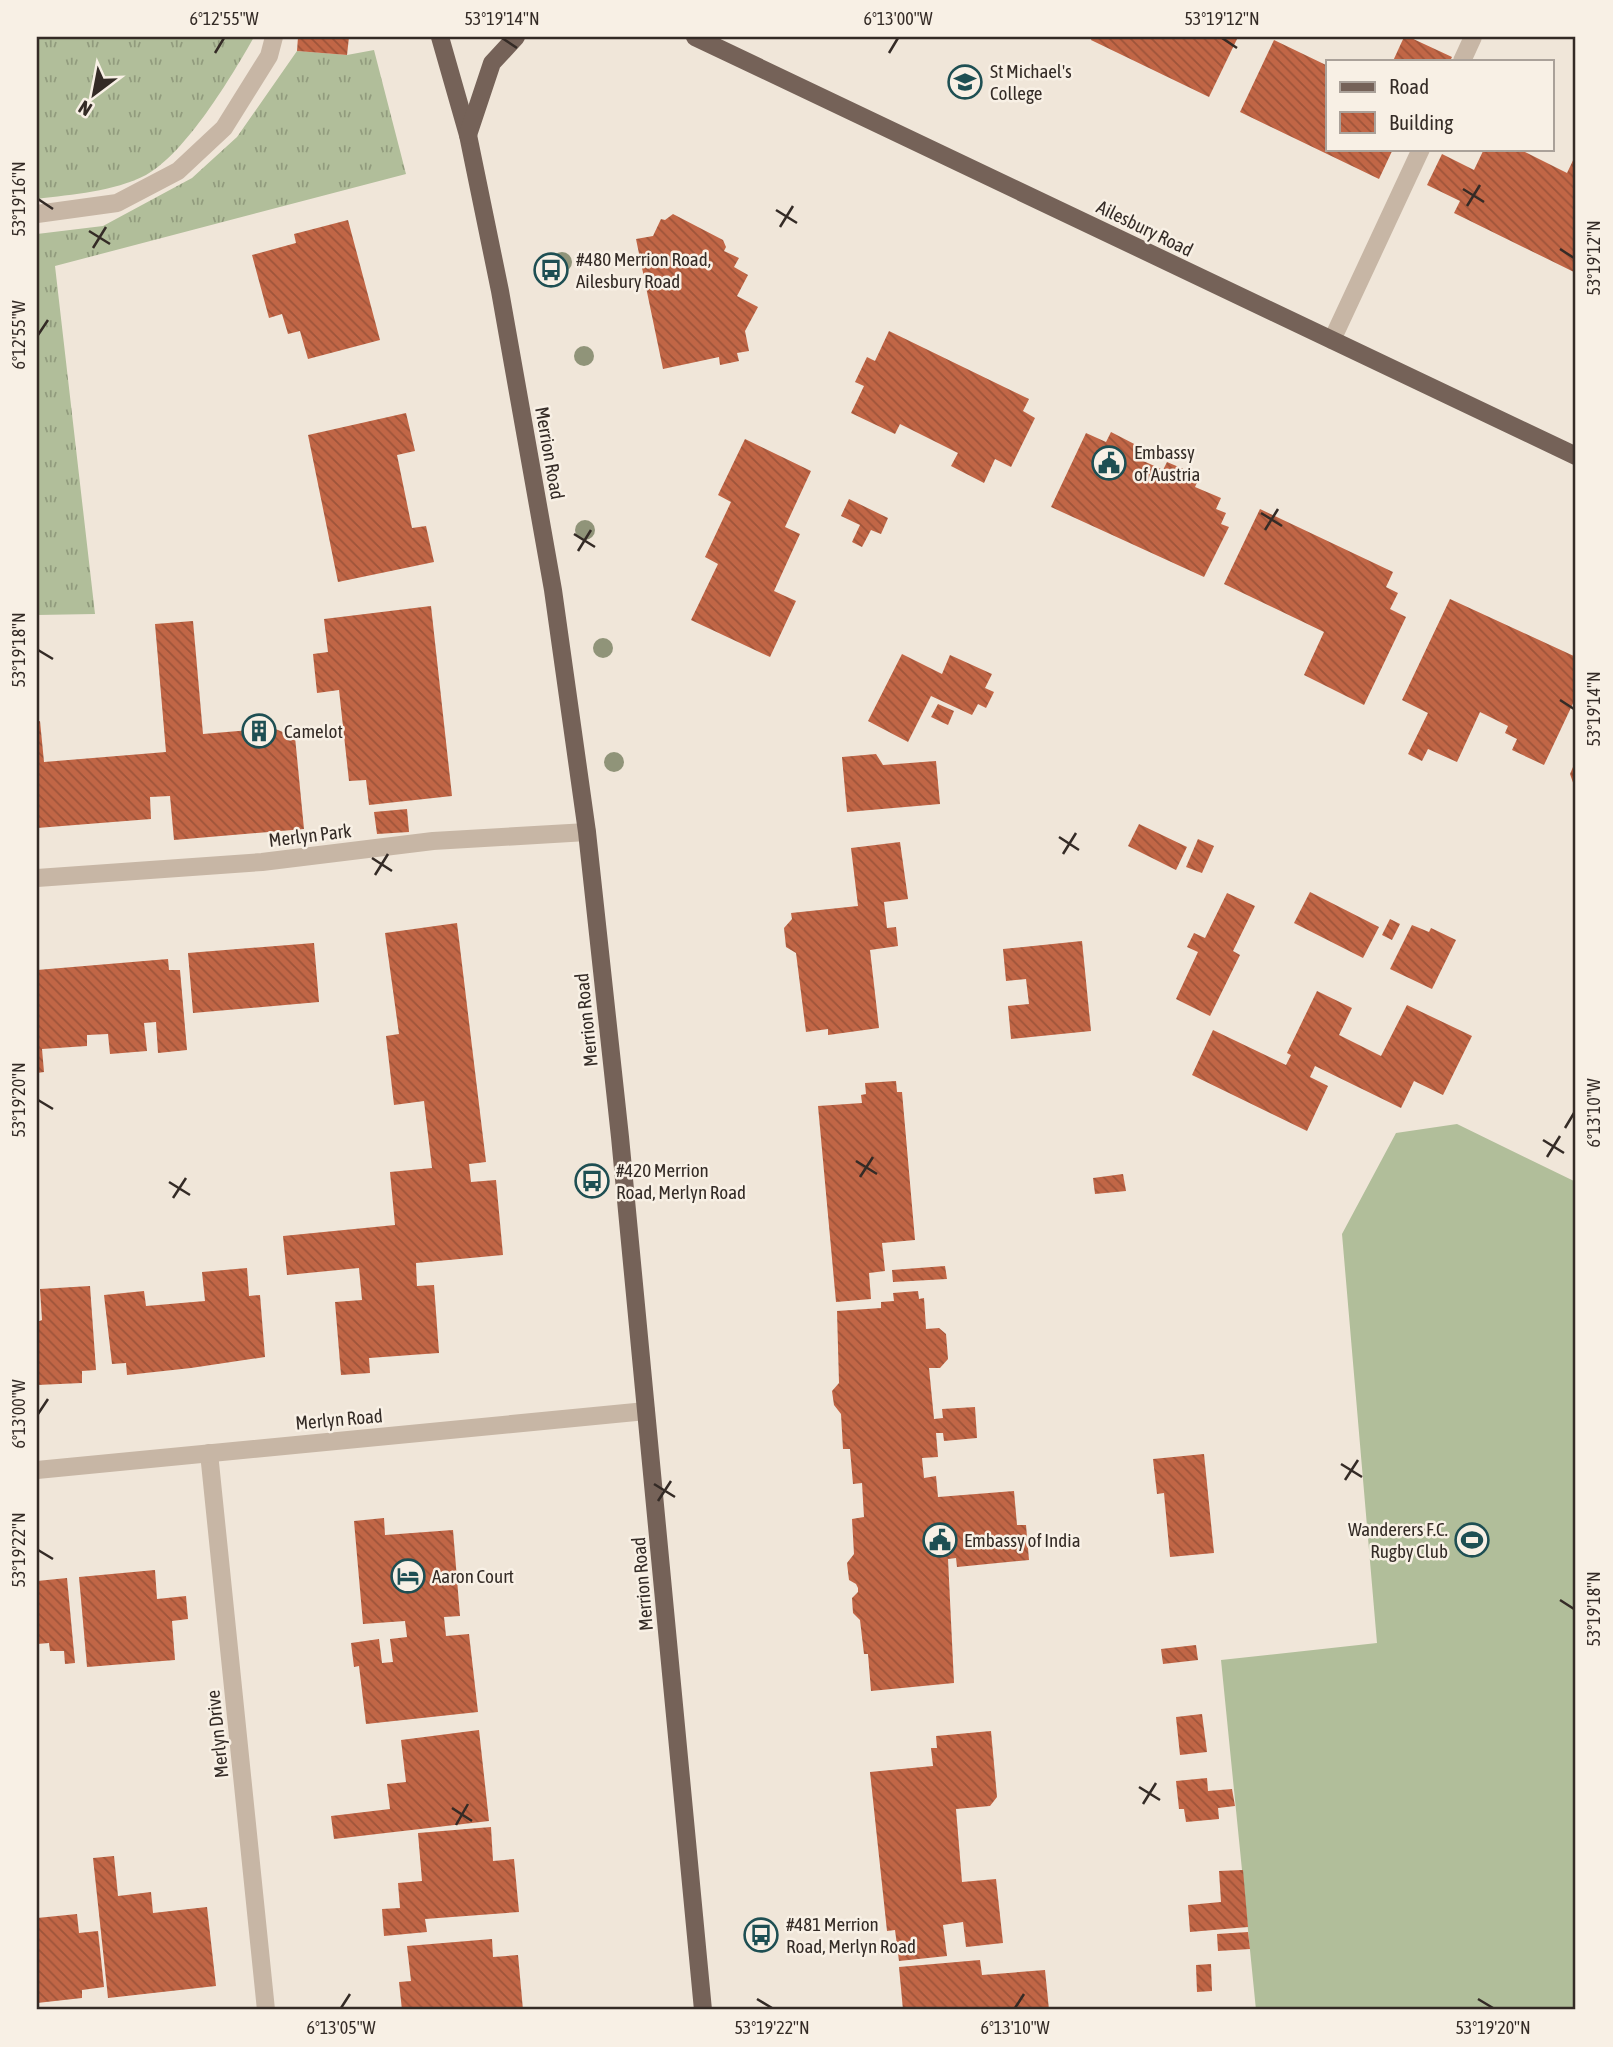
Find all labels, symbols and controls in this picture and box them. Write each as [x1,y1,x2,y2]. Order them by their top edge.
text: 6°12'55"W [189,8,259,29]
text: 53°19'14"N [464,8,540,29]
text: 6°13'00"W [863,8,933,29]
text: 53°19'12"N [1184,8,1260,29]
north arrow [60,60,130,130]
place label: St Michael's College [990,60,1072,104]
legend [1326,60,1554,150]
school or university icon: St Michael's College [946,63,984,101]
text: Road [1389,74,1429,98]
text: N [74,96,96,121]
text: Building [1389,110,1453,134]
text: 53°19'16"N [8,161,29,237]
street label: Ailesbury Road [1093,195,1197,261]
text: 53°19'12"N [1583,220,1604,296]
place label: #480 Merrion Road, Ailesbury Road [576,248,711,292]
bus stop icon: #480 Merrion Road, Ailesbury Road [532,251,570,289]
text: 6°12'55"W [8,300,29,370]
street label: Merrion Road [531,405,569,501]
place label: Embassy of Austria [1134,441,1200,485]
public building icon: Embassy of Austria [1090,444,1128,482]
text: 53°19'18"N [8,612,29,688]
text: 53°19'14"N [1583,671,1604,747]
building icon: Camelot [240,712,278,750]
place label: Camelot [284,720,343,742]
street label: Merlyn Park [267,819,353,851]
street label: Merrion Road [570,972,602,1068]
text: 53°19'20"N [8,1062,29,1138]
text: 6°13'10"W [1583,1078,1604,1148]
place label: #420 Merrion Road, Merlyn Road [616,1159,746,1203]
bus stop icon: #420 Merrion Road, Merlyn Road [573,1162,611,1200]
text: 6°13'00"W [8,1379,29,1449]
street label: Merlyn Road [294,1404,384,1434]
text: 53°19'22"N [8,1512,29,1588]
place label: Wanderers F.C. Rugby Club [1348,1518,1448,1562]
public building icon: Embassy of India [921,1521,959,1559]
sports icon: Wanderers F.C. Rugby Club [1453,1521,1491,1559]
place label: Embassy of India [964,1529,1081,1551]
street label: Merrion Road [627,1536,657,1632]
hotel icon: Aaron Court [389,1557,427,1595]
place label: Aaron Court [432,1565,514,1587]
text: 53°19'18"N [1583,1571,1604,1647]
street label: Merlyn Drive [201,1689,233,1779]
place label: #481 Merrion Road, Merlyn Road [786,1913,916,1957]
bus stop icon: #481 Merrion Road, Merlyn Road [742,1916,780,1954]
text: 6°13'05"W [306,2017,376,2038]
text: 53°19'22"N [734,2017,810,2038]
text: 6°13'10"W [980,2017,1050,2038]
text: 53°19'20"N [1455,2017,1531,2038]

